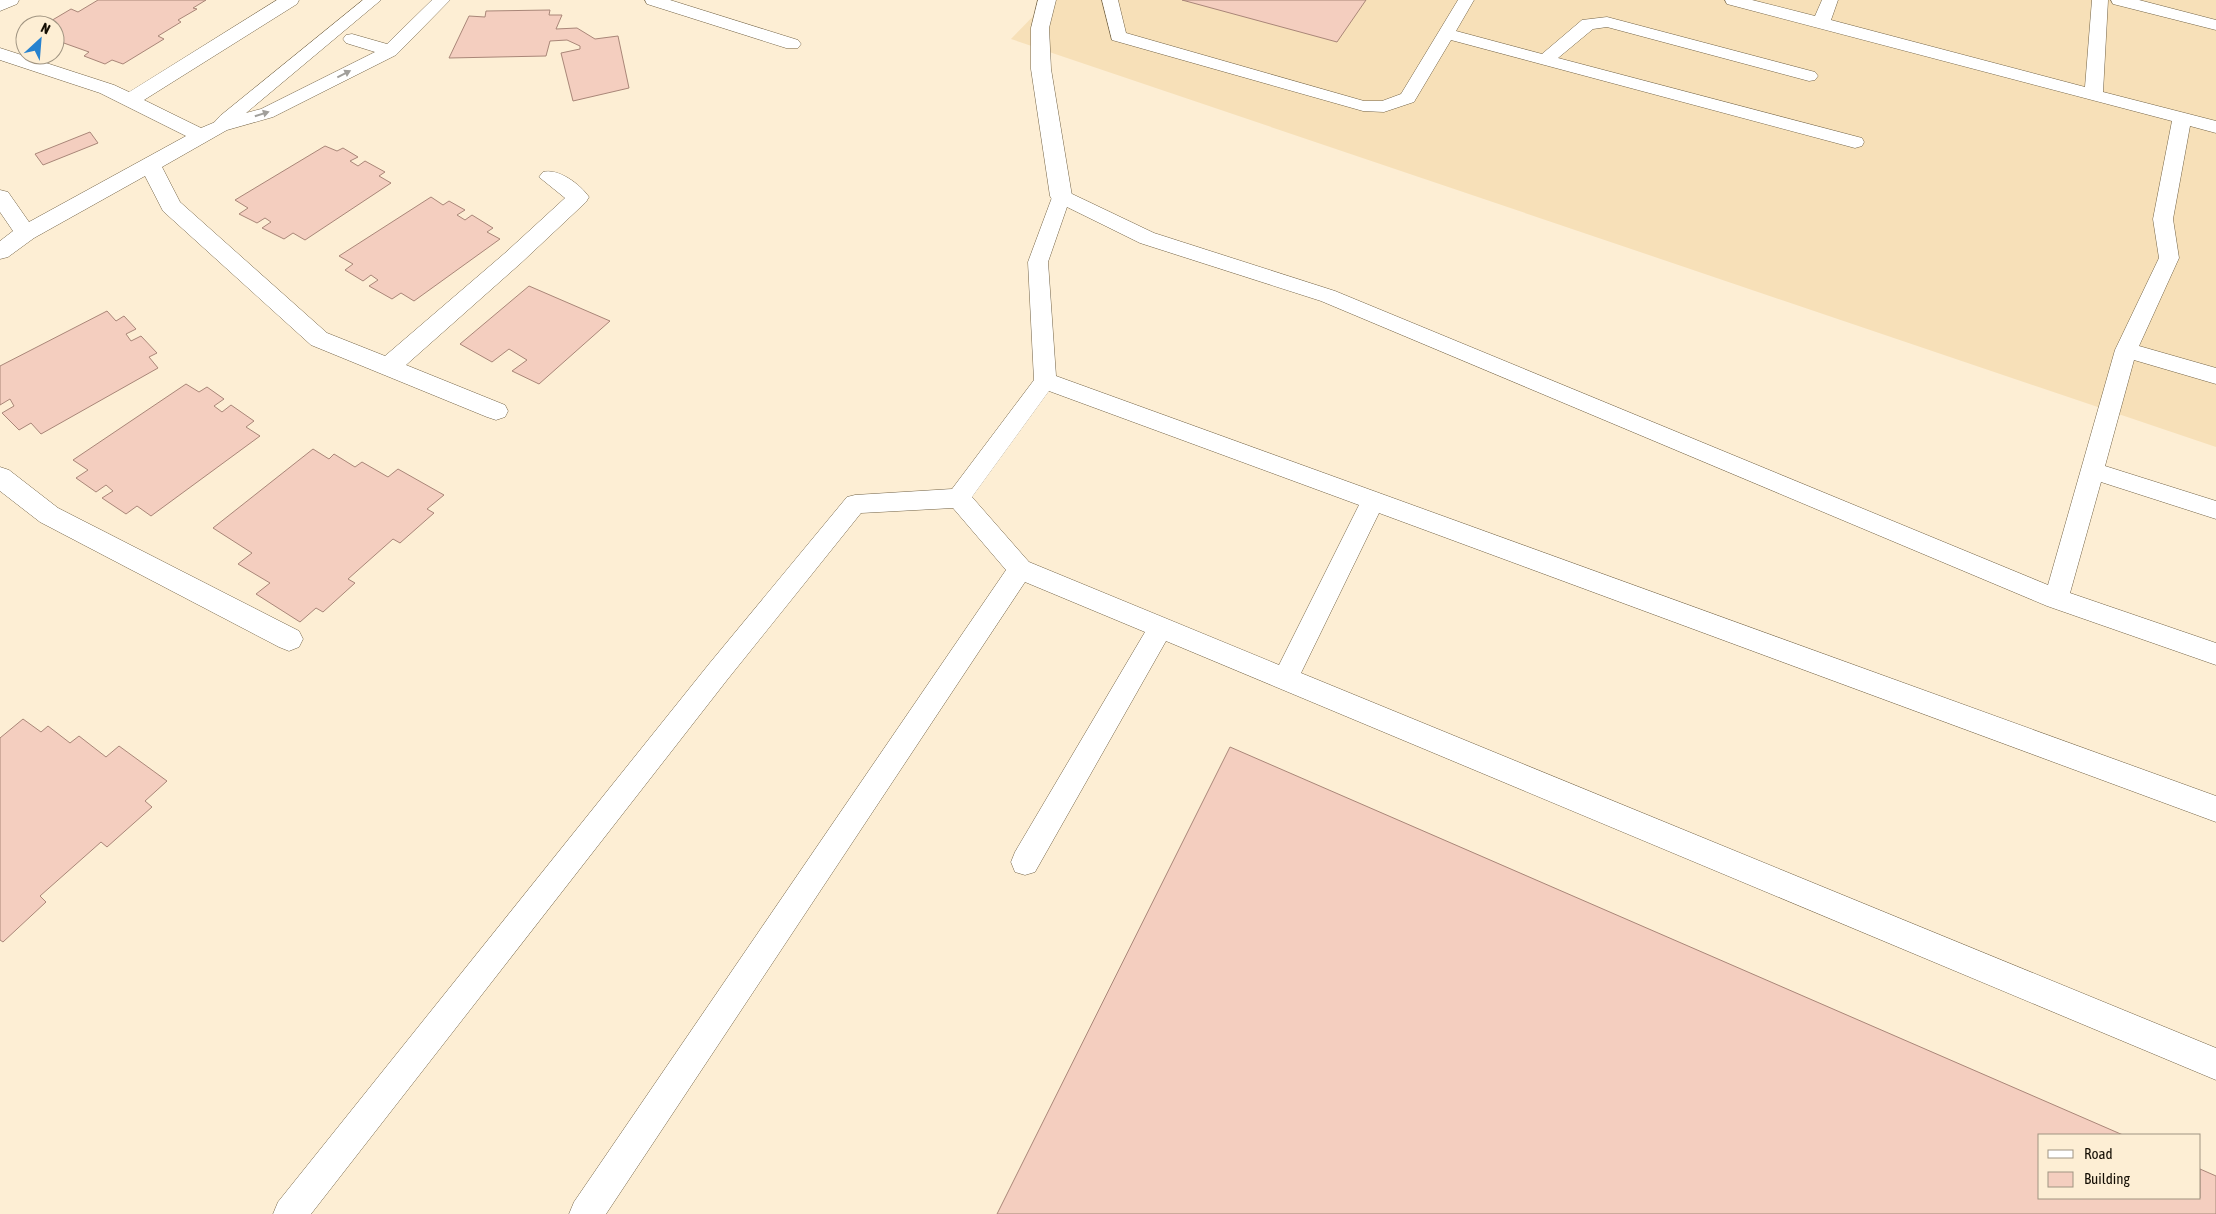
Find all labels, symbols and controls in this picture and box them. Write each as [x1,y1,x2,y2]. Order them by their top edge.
north arrow [15,15,65,65]
text: N [38,19,53,37]
one-way arrow [337,70,352,78]
one-way arrow [255,110,270,118]
legend [2038,1134,2201,1199]
text: Road [2084,1145,2113,1162]
text: Building [2084,1170,2130,1187]

